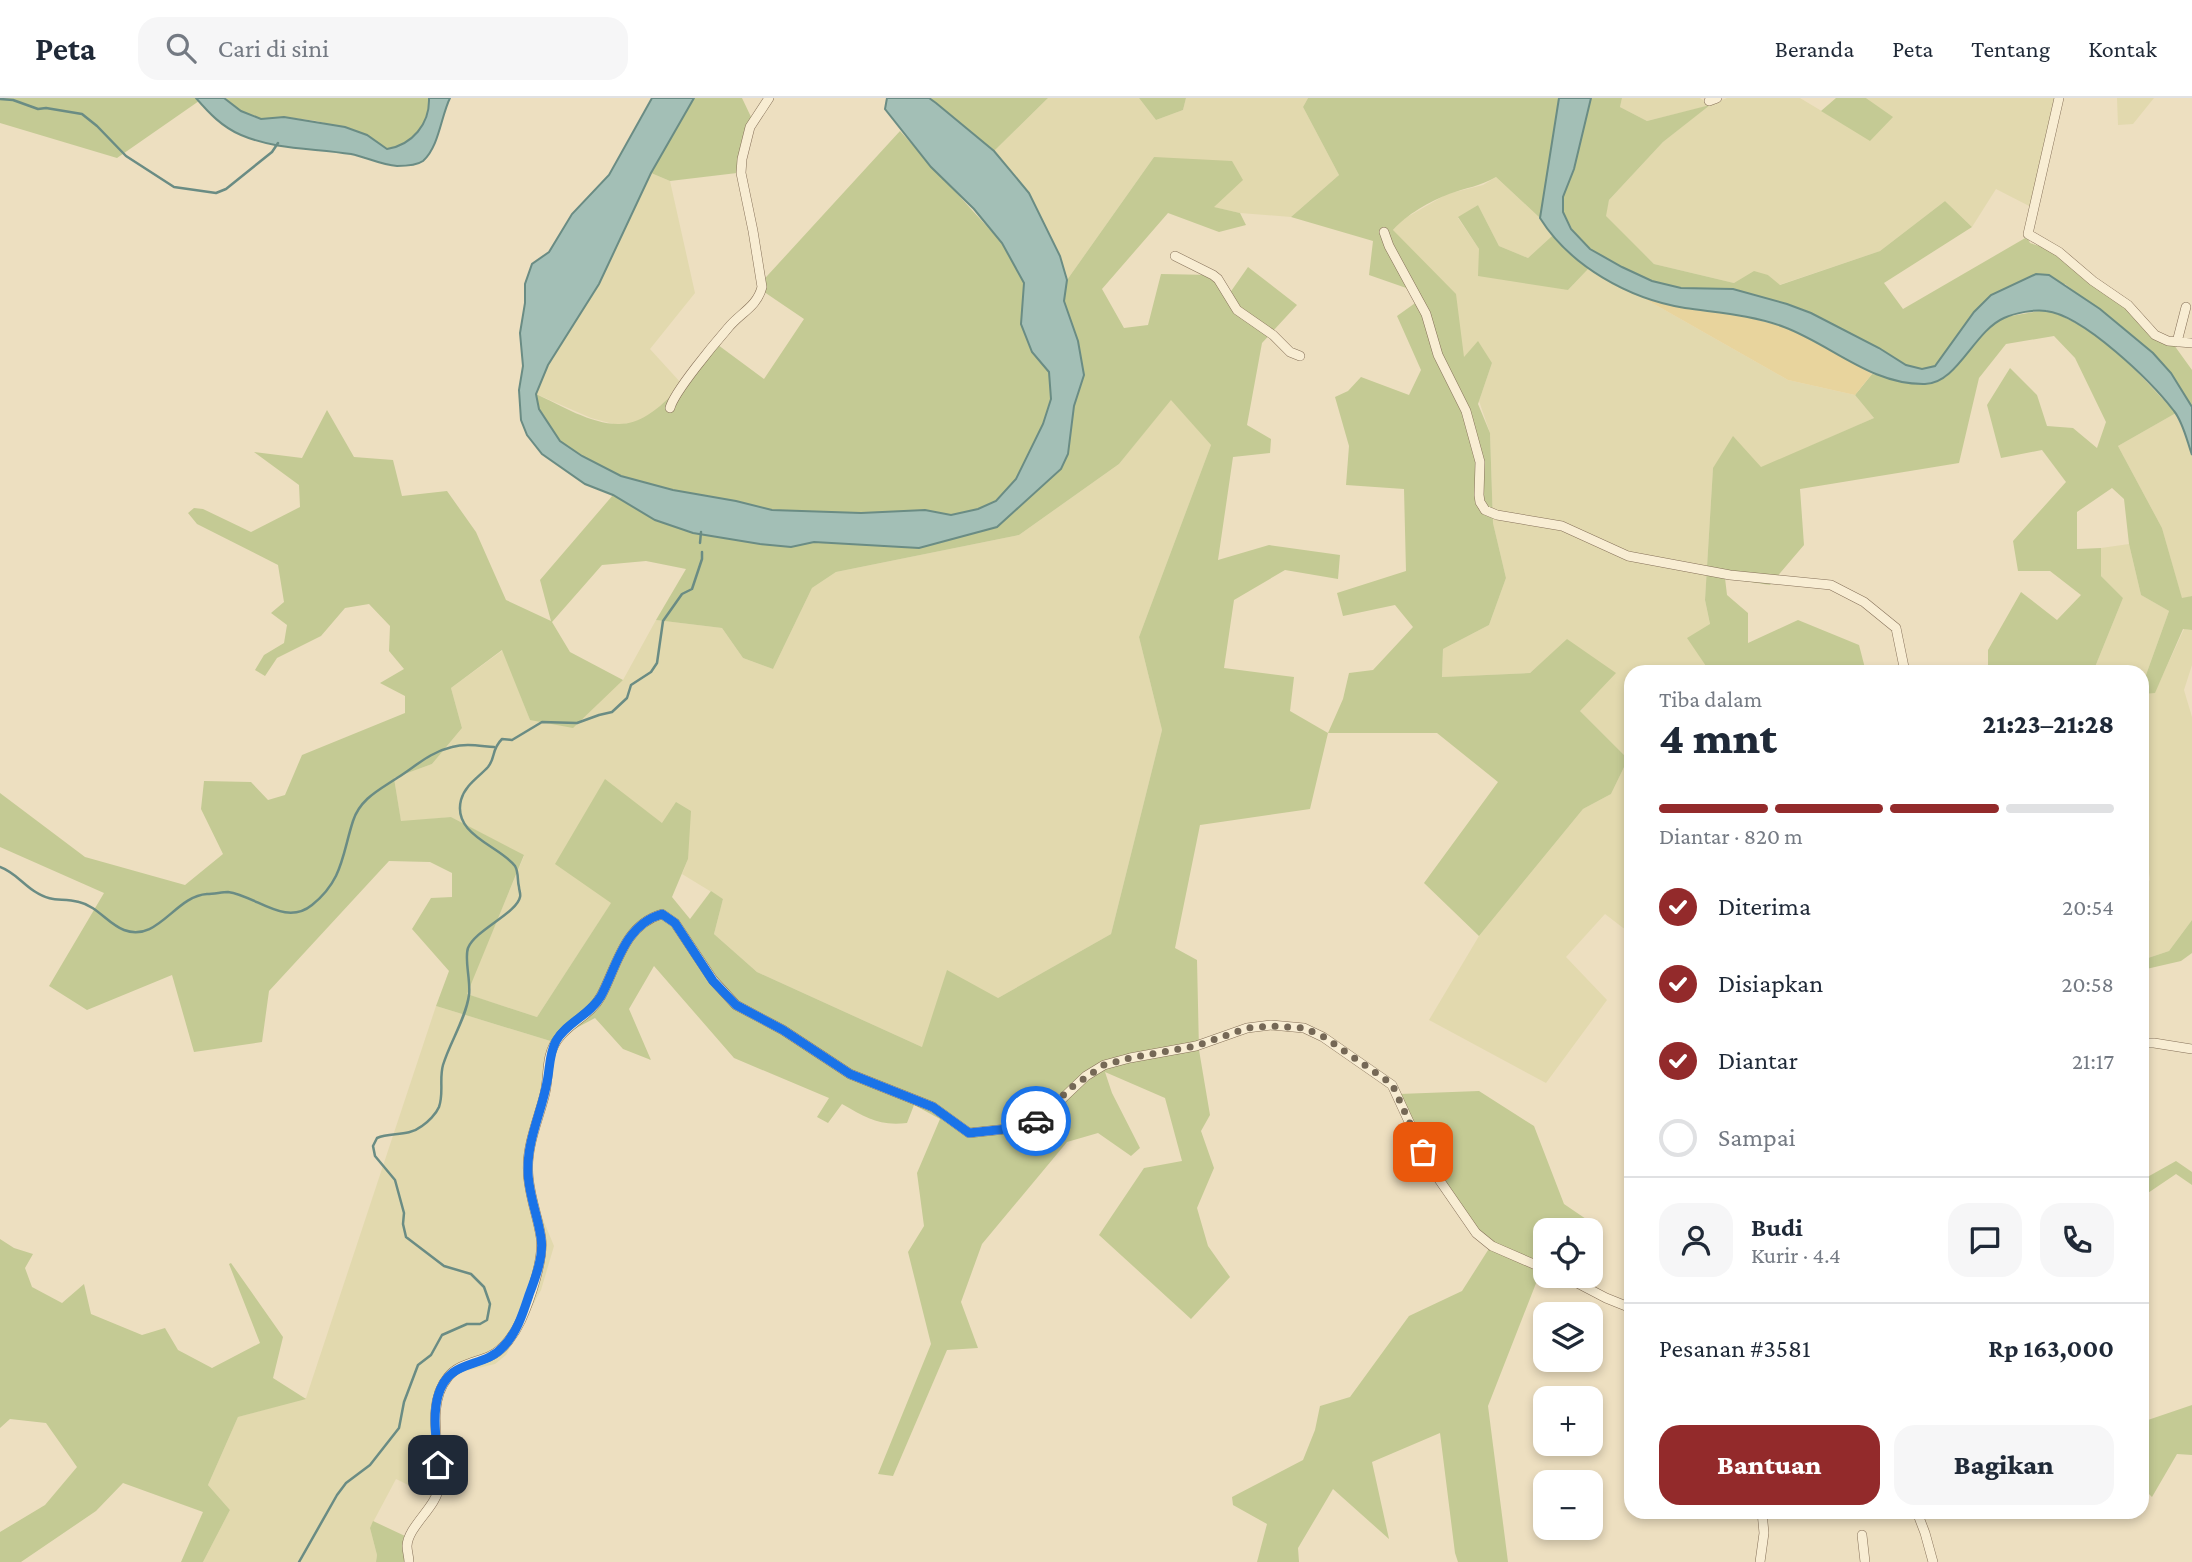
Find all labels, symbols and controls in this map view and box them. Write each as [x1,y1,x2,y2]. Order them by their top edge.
search box [138,17,628,80]
icon: search [162,29,200,67]
text: Peta [35,30,96,67]
text: Cari di sini [218,34,329,63]
text: Beranda [1775,35,1854,62]
text: Peta [1892,35,1933,62]
text: Tentang [1971,35,2050,62]
text: Kontak [2088,35,2157,62]
text: Tiba dalam [1659,686,1762,712]
text: 21:23–21:28 [1983,710,2114,739]
text: 4 mnt [1659,712,1777,763]
text: Diantar · 820 m [1659,823,1803,849]
icon: check [1659,888,1697,926]
text: Diterima [1718,892,1811,921]
text: 20:54 [2062,894,2114,920]
icon: check [1659,965,1697,1003]
text: Disiapkan [1718,969,1823,998]
text: 20:58 [2062,971,2114,997]
icon: check [1659,1042,1697,1080]
text: Diantar [1718,1046,1798,1075]
text: 21:17 [2072,1048,2114,1074]
courier [1001,1086,1071,1156]
icon: car [1017,1102,1055,1140]
pin [1393,1122,1453,1182]
text: Sampai [1718,1123,1796,1152]
icon: bag [1404,1133,1442,1171]
button: person [1659,1203,1733,1277]
button: chat [1948,1203,2022,1277]
button: phone [2040,1203,2114,1277]
text: Budi [1751,1213,1803,1242]
map controls [1533,1218,1603,1540]
button: locate [1533,1218,1603,1288]
text: Kurir · 4.4 [1751,1242,1841,1268]
button: layers [1533,1302,1603,1372]
text: Pesanan #3581 [1659,1334,1811,1363]
text: Rp 163,000 [1988,1334,2114,1363]
button: + [1533,1386,1603,1456]
button: Bantuan [1659,1425,1880,1505]
button: Bagikan [1894,1425,2114,1505]
pin [408,1435,468,1495]
icon: home [419,1446,457,1484]
button: − [1533,1470,1603,1540]

